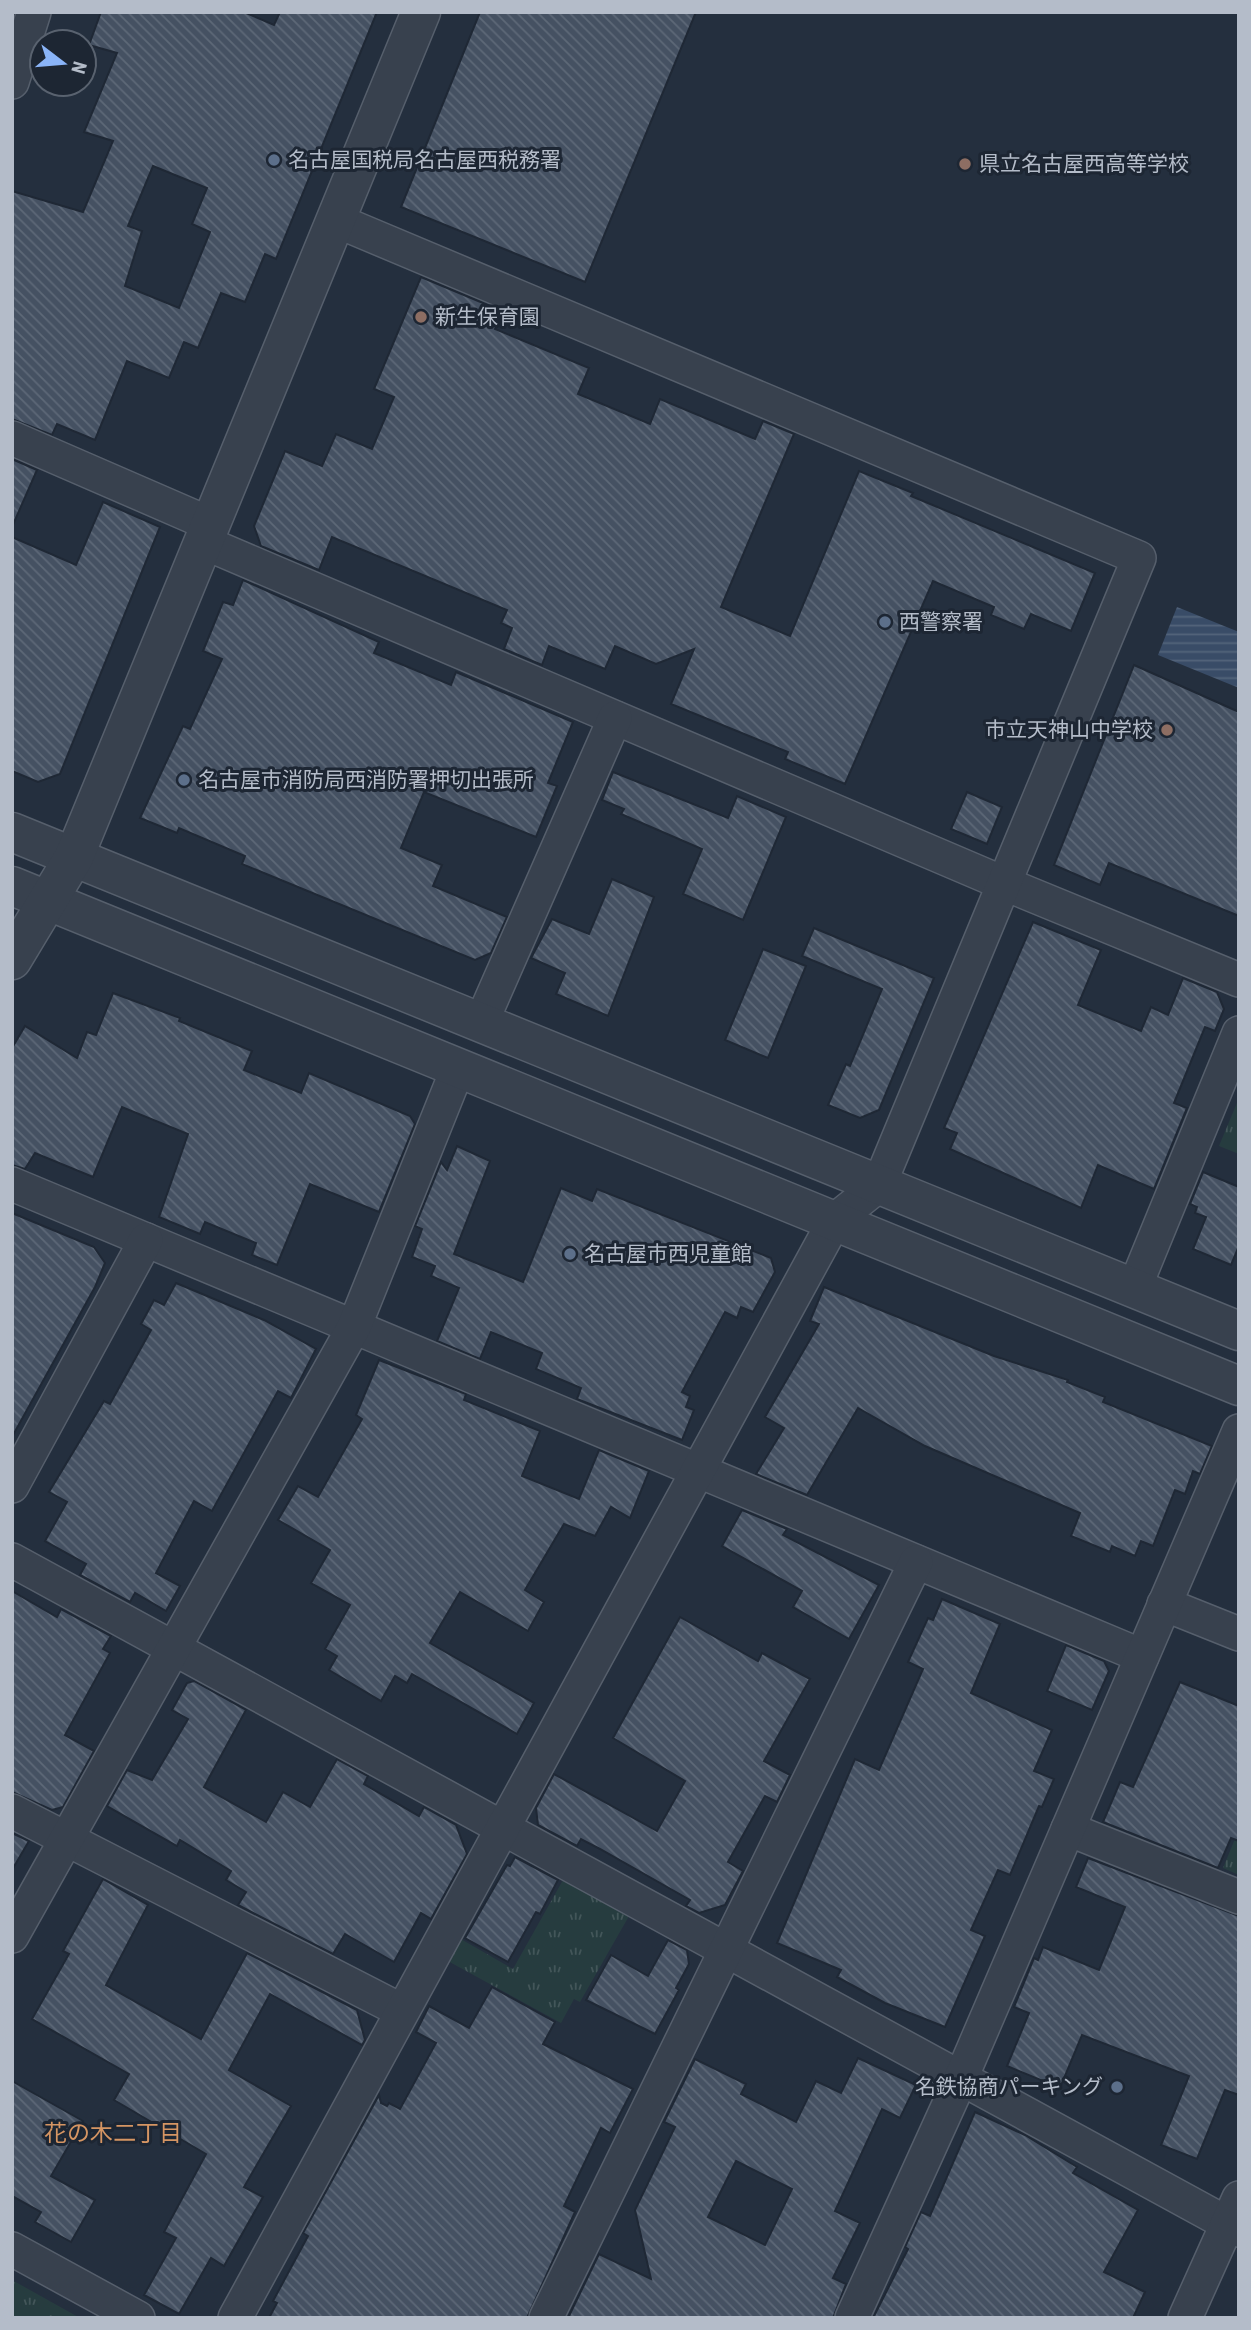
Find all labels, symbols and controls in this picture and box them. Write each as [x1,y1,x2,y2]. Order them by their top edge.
north arrow [28,28,98,98]
text: N [66,59,92,76]
place label: 名古屋国税局名古屋西税務署 [288,148,561,172]
marker: 名古屋国税局名古屋西税務署 [266,152,282,168]
place label: 県立名古屋西高等学校 [979,152,1189,176]
marker: 県立名古屋西高等学校 [957,156,973,172]
place label: 新生保育園 [435,305,540,329]
marker: 新生保育園 [413,309,429,325]
place label: 西警察署 [899,610,983,634]
marker: 西警察署 [877,614,893,630]
place label: 市立天神山中学校 [985,718,1153,742]
marker: 市立天神山中学校 [1159,722,1175,738]
place label: 名古屋市消防局西消防署押切出張所 [198,768,534,792]
marker: 名古屋市消防局西消防署押切出張所 [176,772,192,788]
place label: 名古屋市西児童館 [584,1242,752,1266]
marker: 名古屋市西児童館 [562,1246,578,1262]
place label: 名鉄協商パーキング [915,2075,1103,2099]
marker: 名鉄協商パーキング [1109,2079,1125,2095]
district label: 花の木二丁目 [44,2120,182,2147]

